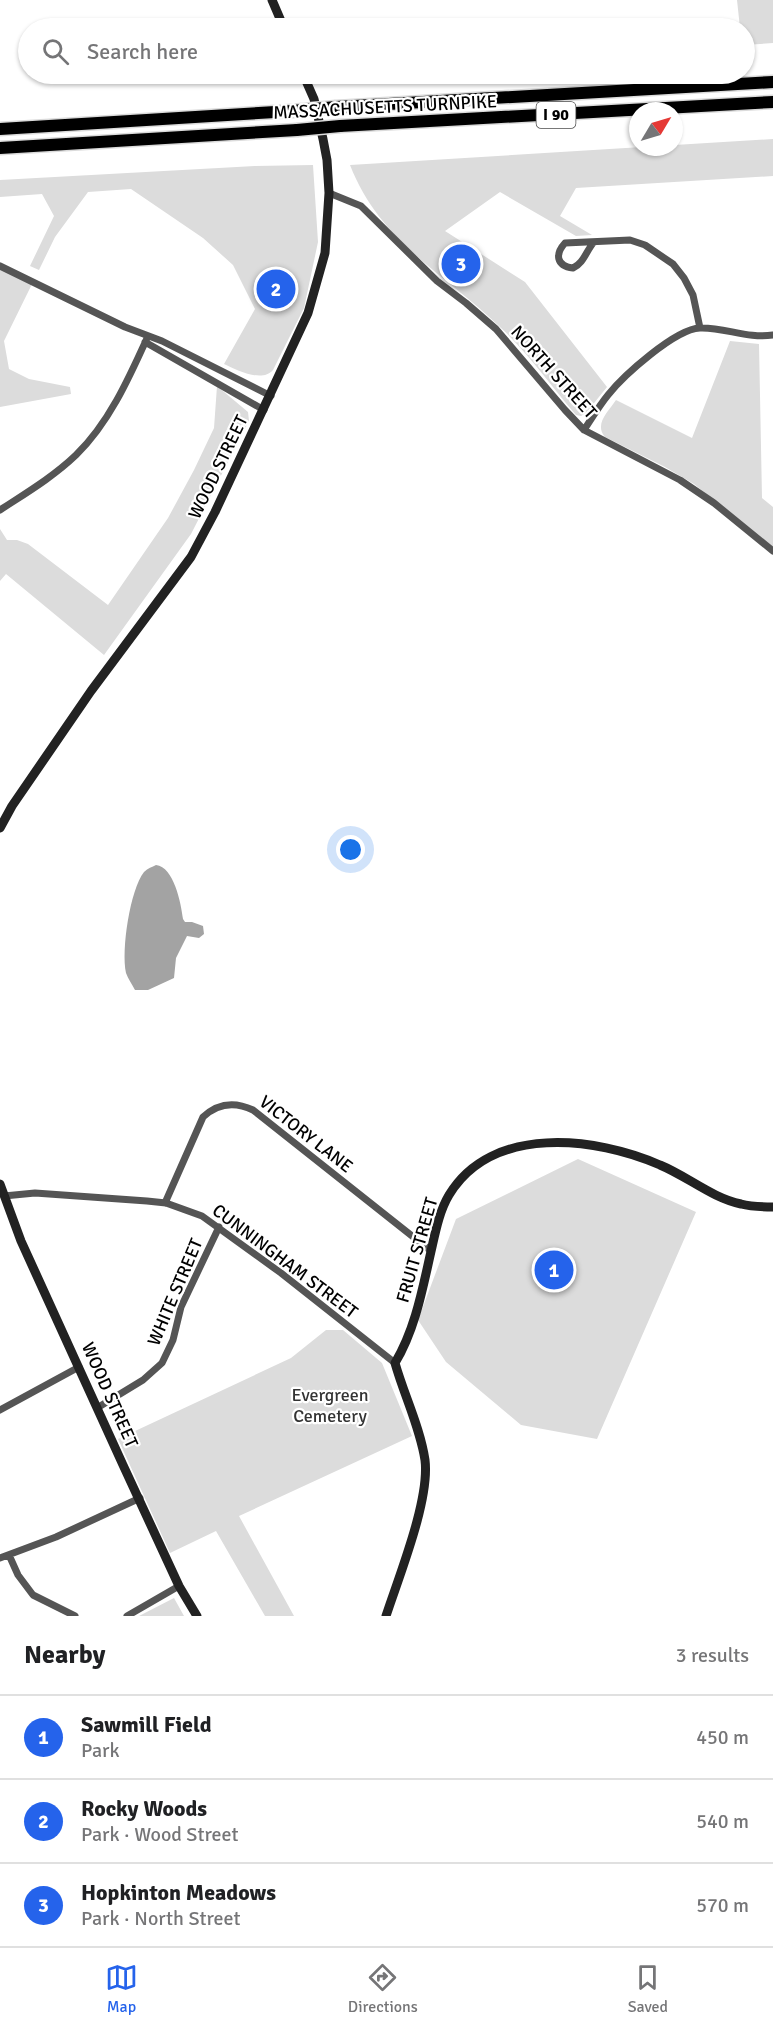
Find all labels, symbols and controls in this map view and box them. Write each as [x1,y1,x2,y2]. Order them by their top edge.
search box [18,18,755,84]
icon: search [39,35,72,68]
text: Search here [87,38,198,65]
street label: MASSACHUSETTS TURNPIKE [273,90,497,124]
road number: I 90 [536,102,576,128]
north arrow [629,102,683,156]
pin: 3 [442,242,480,286]
pin: 2 [256,266,296,312]
street label: NORTH STREET [506,321,602,423]
street label: WOOD STREET [183,411,253,523]
your location [336,835,365,864]
street label: VICTORY LANE [255,1091,357,1177]
street label: FRUIT STREET [391,1195,443,1305]
street label: CUNNINGHAM STREET [208,1199,362,1323]
street label: WHITE STREET [143,1235,207,1349]
pin: 1 [534,1248,574,1292]
street label: WOOD STREET [77,1339,143,1451]
park label: Evergreen Cemetery [292,1384,368,1427]
text: Nearby [24,1639,105,1671]
text: 3 results [676,1643,749,1668]
text: Sawmill Field [81,1711,212,1738]
text: 1 [38,1725,49,1750]
text: 450 m [696,1725,749,1750]
text: Park [81,1738,119,1763]
text: Rocky Woods [81,1795,207,1822]
text: 2 [38,1809,49,1834]
text: 540 m [696,1809,749,1834]
text: Park · Wood Street [81,1822,238,1847]
text: Hopkinton Meadows [81,1879,276,1906]
text: 3 [38,1893,49,1918]
text: 570 m [696,1893,749,1918]
text: Park · North Street [81,1906,241,1931]
tab: Map [105,1961,138,2017]
tab: Directions [348,1961,418,2017]
tab: Saved [628,1961,668,2017]

